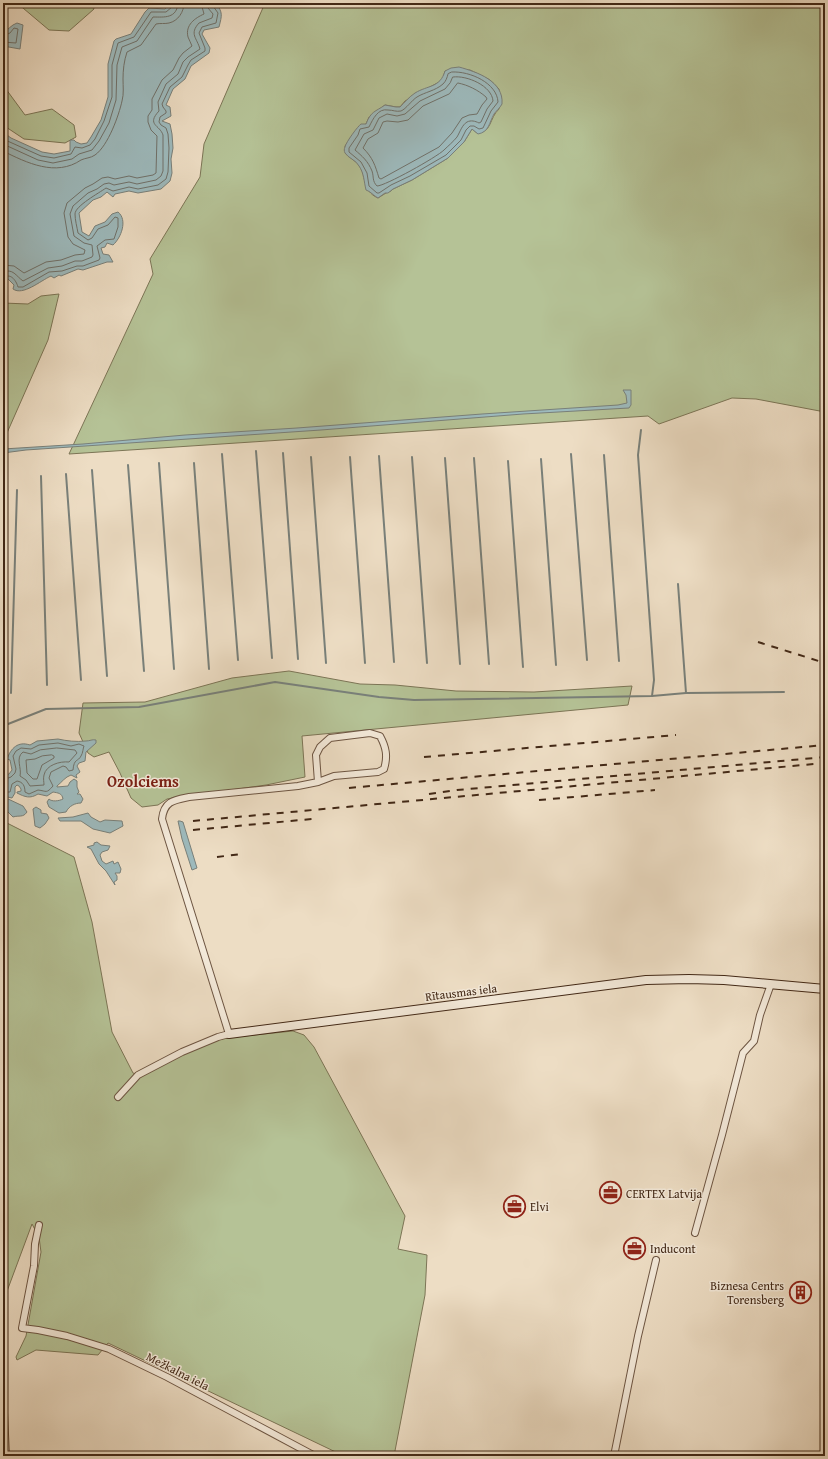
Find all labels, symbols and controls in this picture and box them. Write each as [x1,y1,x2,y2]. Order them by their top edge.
district label: Ozolciems [107,769,179,793]
street label: Rītausmas iela [424,979,498,1005]
office icon: CERTEX Latvija [597,1180,623,1206]
place label: CERTEX Latvija [626,1185,702,1202]
office icon: Elvi [502,1193,528,1219]
place label: Elvi [530,1198,549,1215]
office icon: Inducont [621,1235,647,1261]
place label: Inducont [650,1240,697,1257]
place label: Biznesa Centrs Torensberg [710,1277,784,1308]
building icon: Biznesa Centrs Torensberg [787,1279,813,1305]
street label: Mežkalna iela [143,1348,213,1394]

